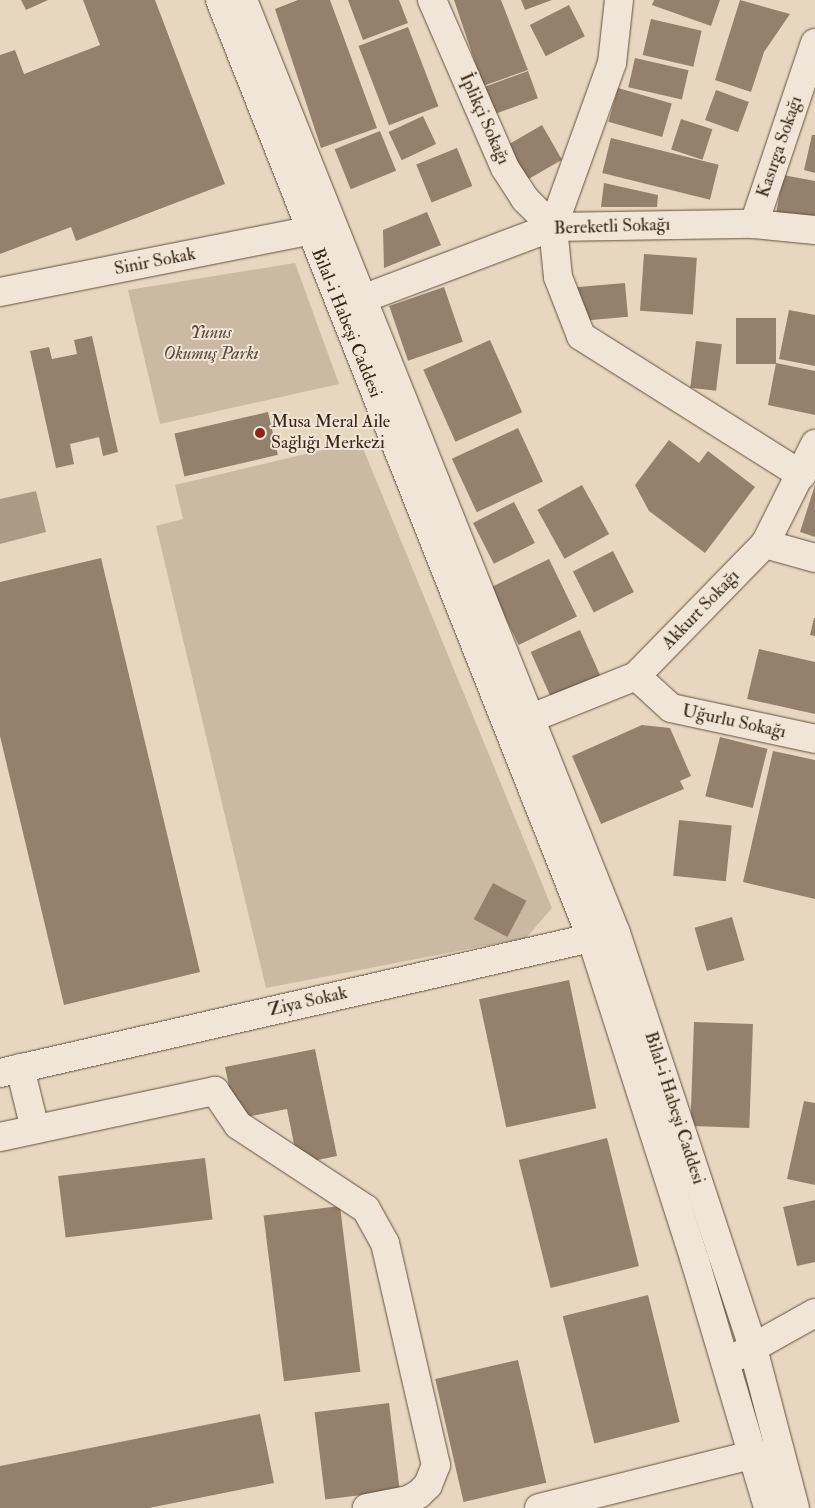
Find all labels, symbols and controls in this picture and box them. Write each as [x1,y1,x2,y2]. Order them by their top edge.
street label: İplikçi Sokağı [454,70,514,168]
street label: Kasırga Sokağı [753,93,807,201]
street label: Bereketli Sokağı [553,214,671,240]
street label: Sinir Sokak [113,244,197,280]
street label: Bilal-i Habeşi Caddesi [306,245,386,401]
park label: Yunus Okumuş Parkı [163,323,259,366]
place label: Musa Meral Aile Sağlığı Merkezi [271,412,390,454]
marker: Musa Meral Aile Sağlığı Merkezi [253,426,267,440]
street label: Akkurt Sokağı [658,566,744,654]
street label: Uğurlu Sokağı [680,700,788,744]
street label: Ziya Sokak [266,982,350,1022]
street label: Bilal-i Habeşi Caddesi [639,1029,709,1187]

